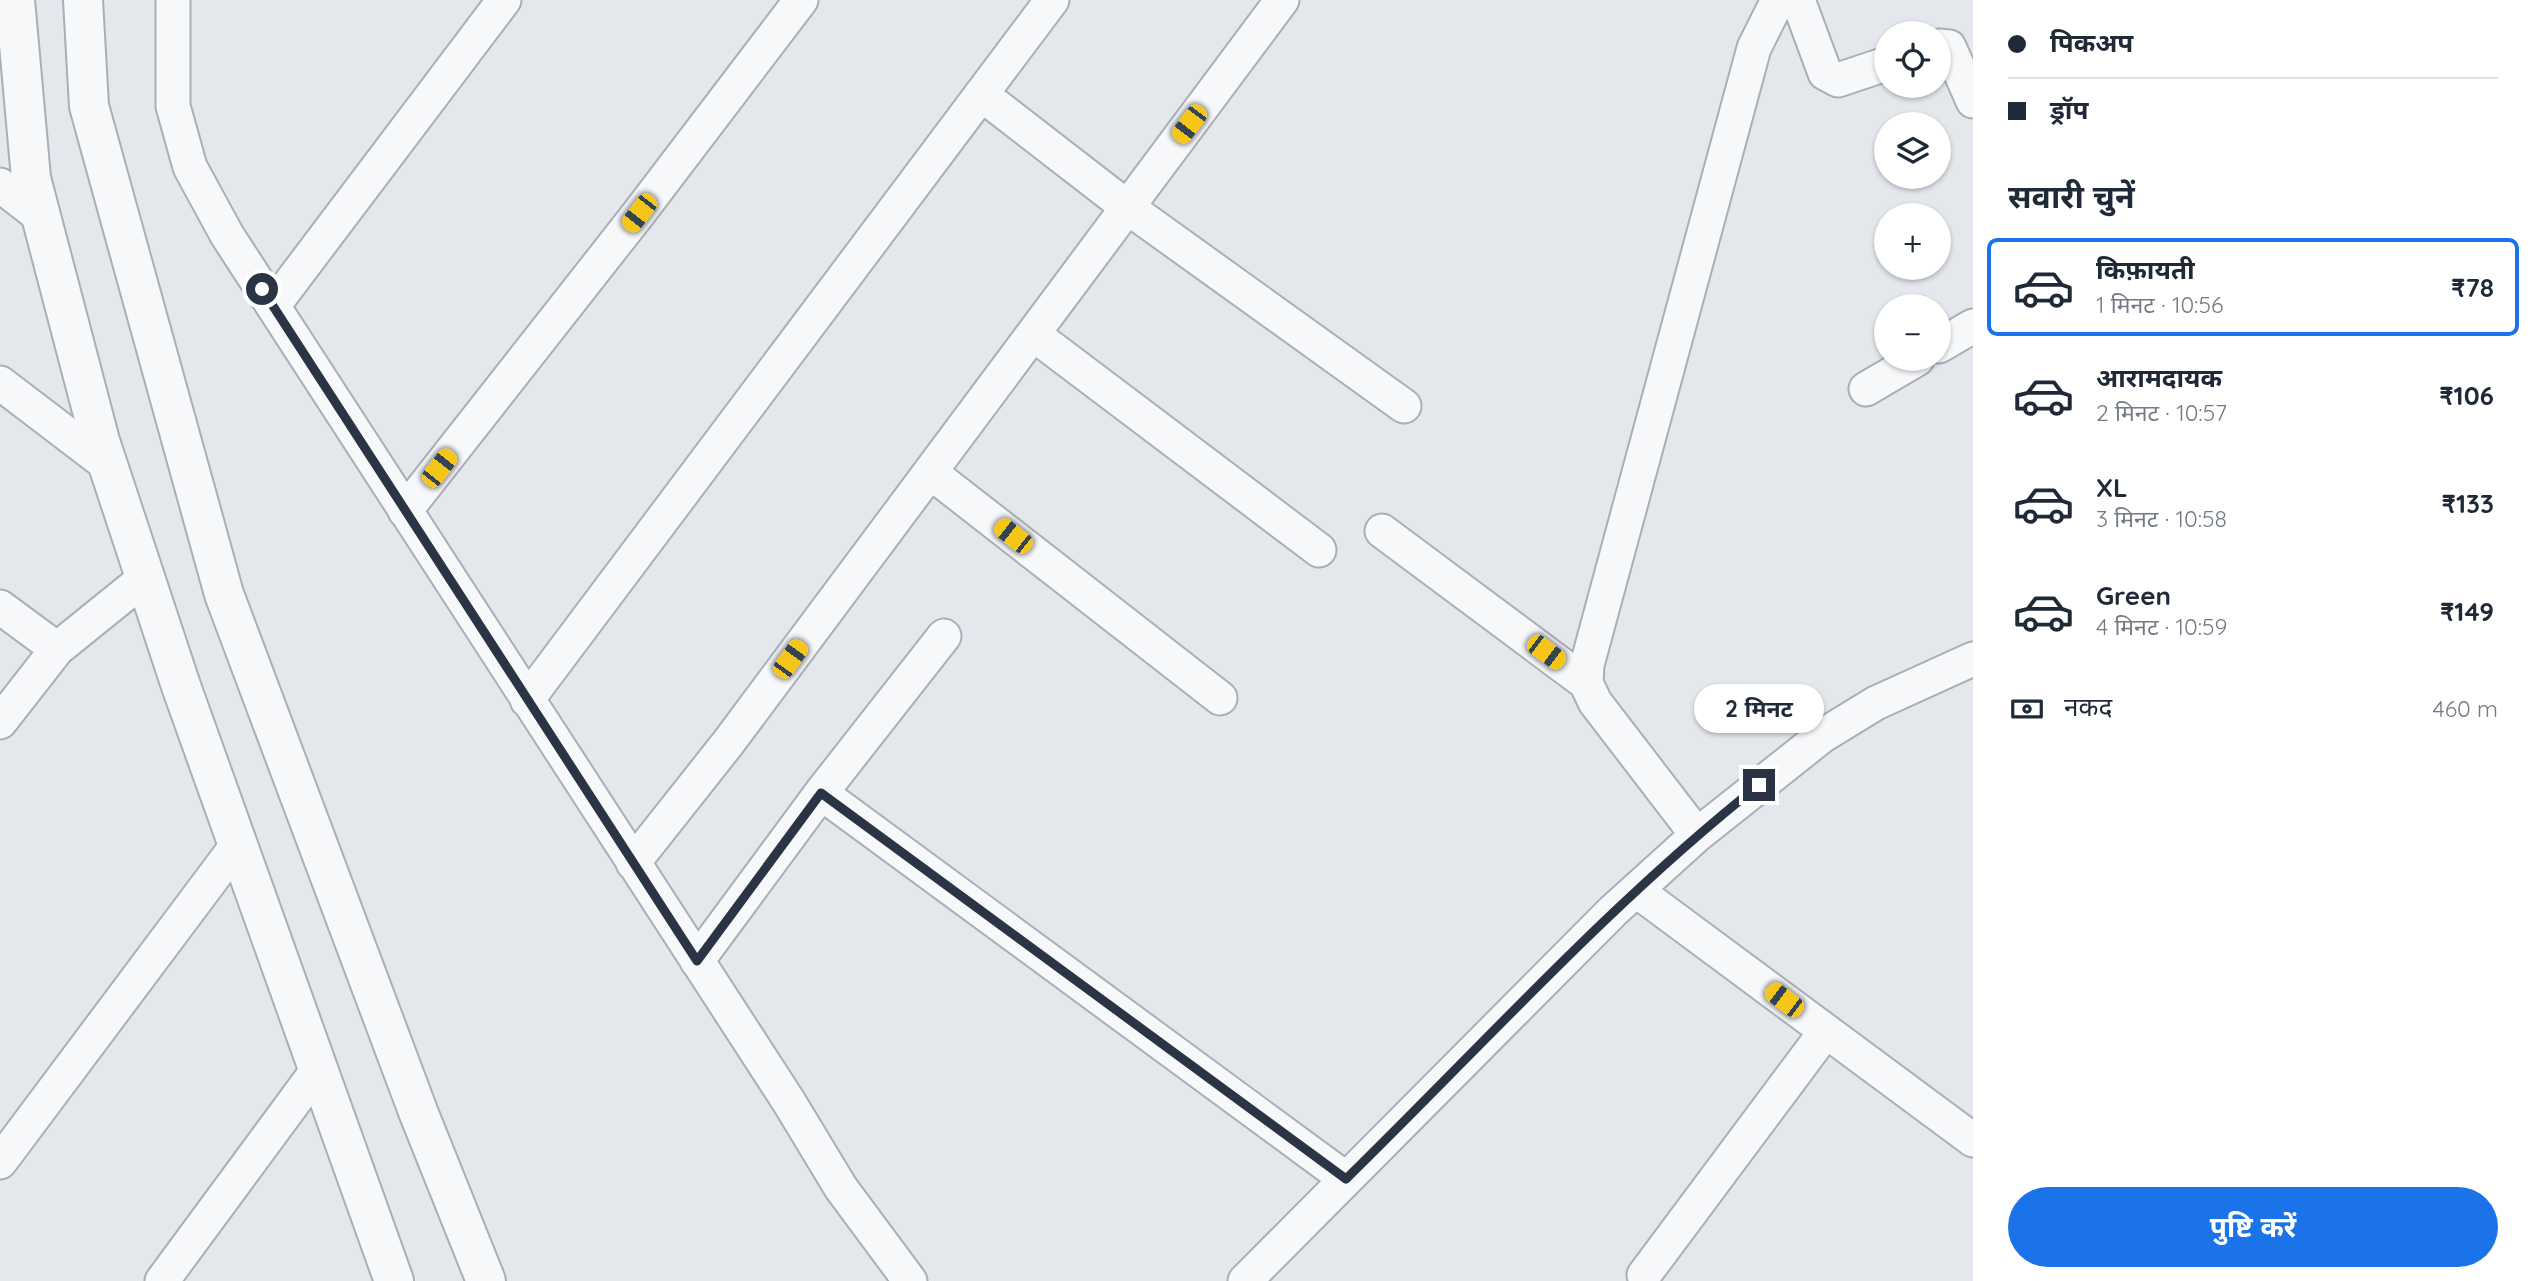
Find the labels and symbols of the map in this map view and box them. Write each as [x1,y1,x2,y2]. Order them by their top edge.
car [1168,101,1211,147]
car [618,190,661,236]
route start [246,273,278,305]
car [418,445,461,491]
car [990,515,1037,557]
car [1523,631,1570,673]
car [770,636,811,682]
callout: 2 मिनट [1694,684,1824,732]
route end [1743,769,1775,801]
car [1761,979,1808,1021]

